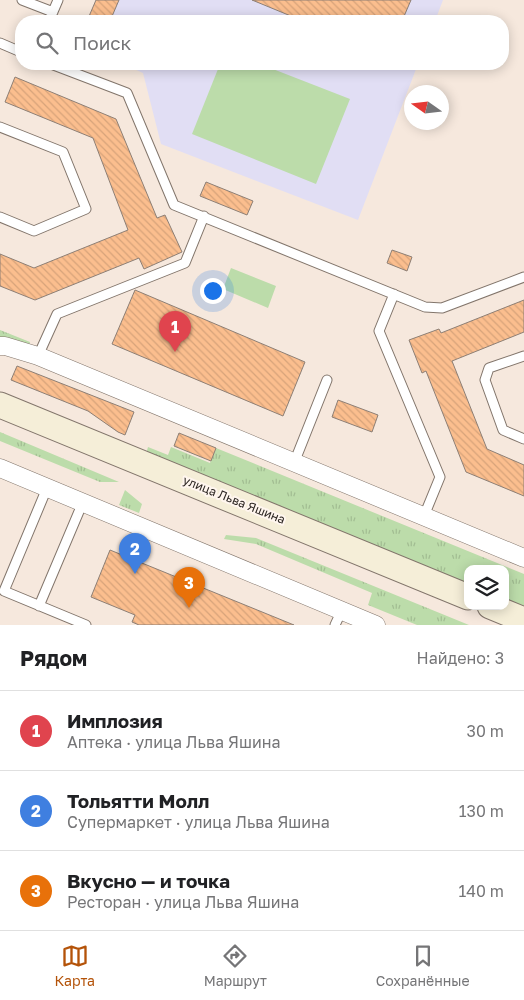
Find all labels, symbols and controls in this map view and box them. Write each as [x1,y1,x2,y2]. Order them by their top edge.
search box [15,15,509,70]
icon: search [33,29,61,57]
text: Поиск [73,31,132,54]
north arrow [404,85,449,130]
your location [200,278,226,304]
pin: 1 [159,311,191,352]
street label: улица Льва Яшина [181,472,288,527]
pin: 2 [119,533,151,574]
map controls [464,565,509,610]
button: layers [464,565,509,610]
pin: 3 [173,567,205,608]
text: Рядом [20,645,87,671]
text: Найдено: 3 [417,648,504,668]
text: Имплозия [67,709,163,732]
text: 1 [32,721,40,741]
text: 30 m [467,721,504,741]
text: Аптека · улица Льва Яшина [67,732,280,752]
text: Тольятти Молл [67,789,209,812]
text: 2 [31,801,41,821]
text: 130 m [459,801,504,821]
text: Супермаркет · улица Льва Яшина [67,812,330,832]
text: Вкусно — и точка [67,869,230,892]
text: 3 [31,881,41,901]
text: 140 m [458,881,504,901]
text: Ресторан · улица Льва Яшина [67,892,299,912]
tab: Карта [54,942,95,989]
tab: Маршрут [204,942,267,989]
tab: Сохранённые [376,942,470,989]

